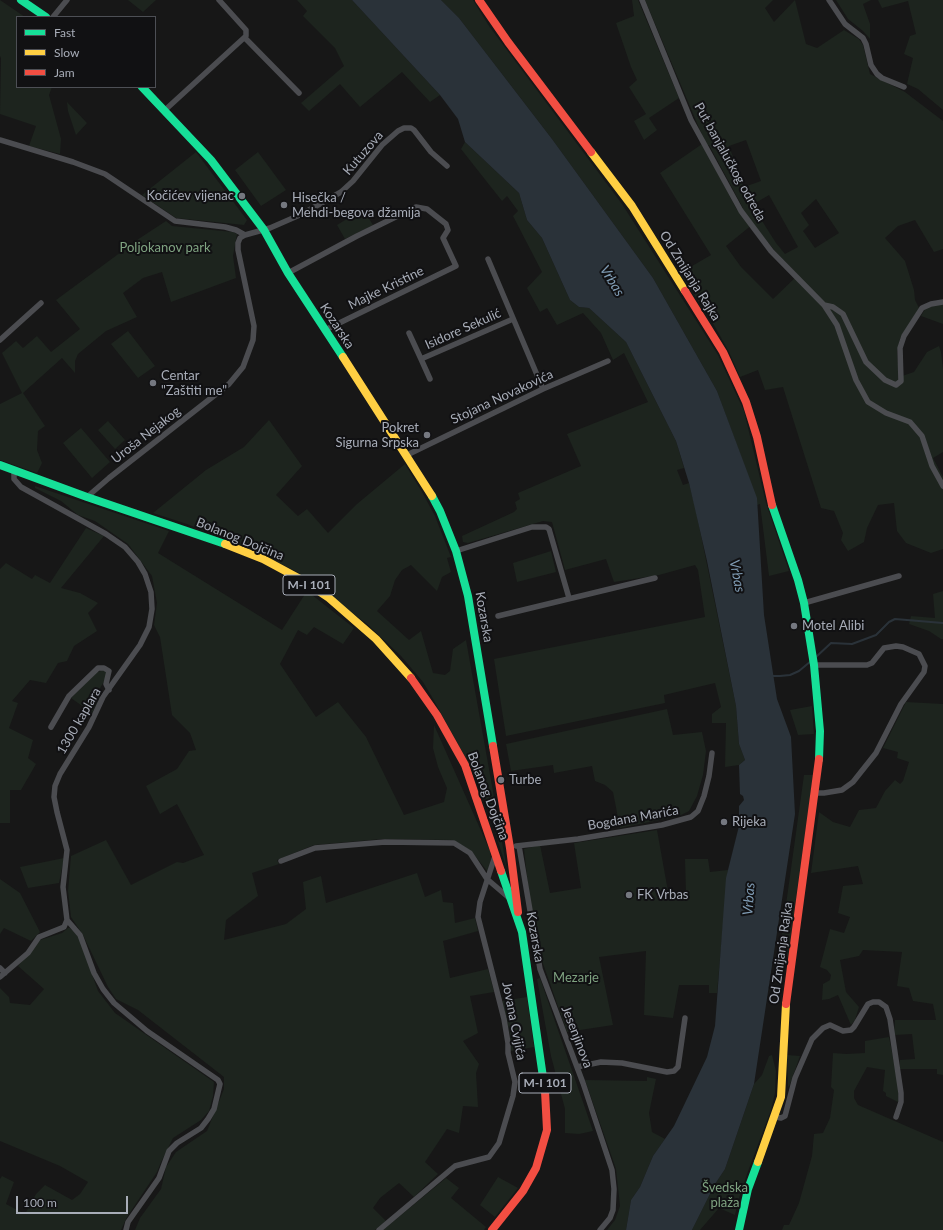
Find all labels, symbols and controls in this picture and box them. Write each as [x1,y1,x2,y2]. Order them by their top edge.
legend [16,16,156,88]
text: Fast [54,25,75,40]
text: Slow [54,45,79,60]
text: Jam [54,65,75,80]
street label: Put banjalučkog odreda [691,100,769,224]
street label: Kutuzova [340,128,386,178]
place label: Kočićev vijenac [147,188,234,204]
place label: Hisečka / Mehdi-begova džamija [292,190,421,221]
marker: Kočićev vijenac [237,191,247,201]
marker: Hisečka / Mehdi-begova džamija [279,200,289,210]
street label: Od Zmijanja Rajka [656,228,724,324]
park label: Poljokanov park [119,240,211,256]
street label: Majke Kristine [346,263,426,313]
water label: Vrbas [596,263,628,299]
street label: Kozarska [317,300,357,352]
street label: Isidore Sekulić [423,305,503,353]
street label: Stojana Novakovića [448,366,556,428]
place label: Centar "Zaštiti me" [161,368,227,399]
marker: Centar "Zaštiti me" [148,378,158,388]
street label: Uroša Nejakog [108,403,184,467]
place label: Pokret Sigurna Srpska [335,420,419,451]
marker: Pokret Sigurna Srpska [422,430,432,440]
street label: Bolanog Dojčina [194,514,286,564]
water label: Vrbas [726,558,748,594]
road number: M-I 101 [283,575,335,595]
street label: Kozarska [472,590,496,644]
place label: Motel Alibi [802,618,864,634]
marker: Motel Alibi [789,621,799,631]
street label: 1300 kaplara [54,685,104,757]
street label: Bolanog Dojčina [464,750,512,842]
place label: Turbe [509,772,541,788]
marker: Turbe [496,775,506,785]
street label: Bogdana Marića [586,802,680,834]
place label: Rijeka [732,814,766,830]
marker: Rijeka [719,817,729,827]
water label: Vrbas [739,882,759,916]
place label: FK Vrbas [637,887,688,903]
marker: FK Vrbas [624,890,634,900]
street label: Od Zmijanja Rajka [766,901,796,1005]
street label: Kozarska [523,910,547,964]
park label: Mezarje [553,970,599,986]
street label: Jovana Cvijića [499,980,529,1062]
street label: Jesenjinova [558,1004,596,1070]
road number: M-I 101 [519,1073,571,1093]
park label: Švedska plaža [702,1180,748,1211]
scale bar [18,1188,130,1214]
text: 100 m [23,1195,57,1210]

